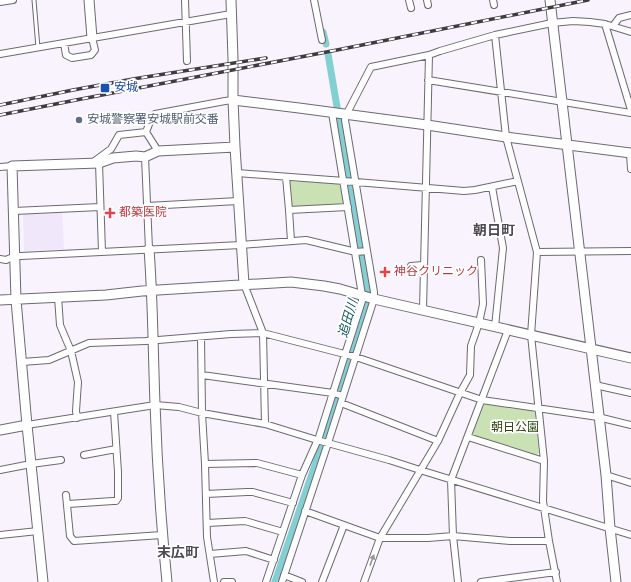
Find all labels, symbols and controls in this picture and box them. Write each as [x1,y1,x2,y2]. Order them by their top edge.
place label: 安城 [114,80,138,96]
marker: 安城 [99,82,111,94]
place label: 安城警察署安城駅前交番 [87,112,219,128]
marker: 安城警察署安城駅前交番 [74,115,84,125]
place label: 都築医院 [119,205,167,221]
marker: 都築医院 [104,207,116,219]
district label: 朝日町 [473,223,515,240]
place label: 神谷クリニック [394,264,478,280]
marker: 神谷クリニック [379,266,391,278]
water label: 追田川 [336,296,363,340]
park label: 朝日公園 [491,420,539,436]
district label: 末広町 [157,545,199,562]
one-way arrow [370,554,376,566]

